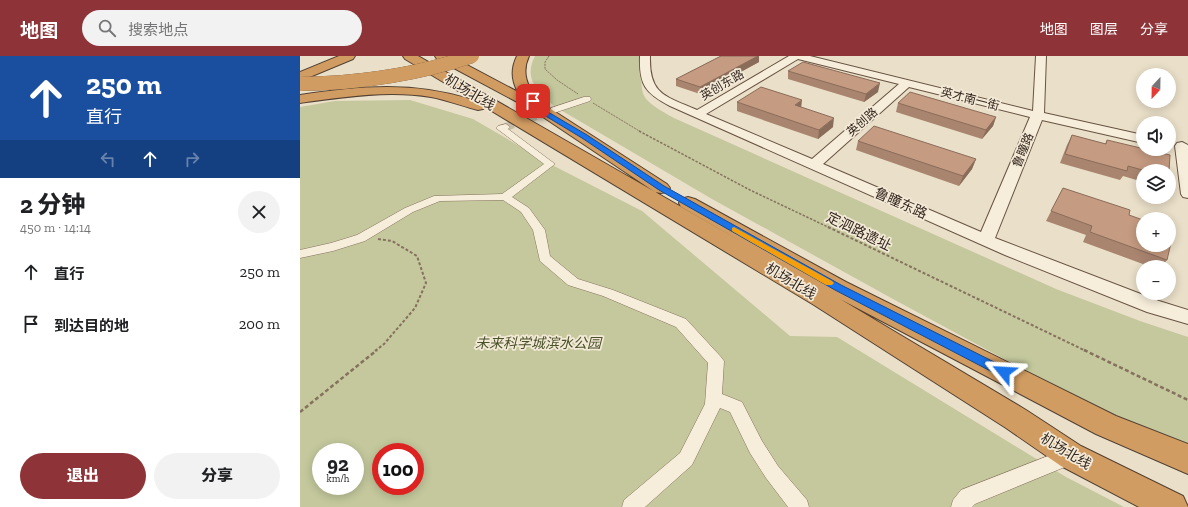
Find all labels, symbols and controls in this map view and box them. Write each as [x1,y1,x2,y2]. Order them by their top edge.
search box [82,10,362,46]
icon: search [96,17,118,39]
text: 地图 [20,19,58,42]
text: 搜索地点 [128,21,188,39]
text: 地图 [1040,21,1068,38]
text: 图层 [1090,21,1118,38]
text: 分享 [1140,21,1168,38]
street label: 英创东路 [698,67,746,103]
text: 250 m [86,68,162,101]
north arrow [1136,68,1176,108]
map controls [1136,68,1176,300]
street label: 机场北线 [441,71,498,114]
icon: ahead [20,72,72,124]
pin [516,84,550,118]
street label: 英才南一街 [939,85,1001,113]
icon: arrive [522,90,544,112]
street label: 英创路 [844,105,880,139]
text: 直行 [86,106,122,128]
button: sound [1136,116,1176,156]
street label: 鲁瞳路 [1010,131,1036,169]
icon: left [97,148,119,170]
icon: ahead [139,148,161,170]
icon: right [181,148,203,170]
button: layers [1136,164,1176,204]
street label: 鲁瞳东路 [872,184,930,223]
text: 2 分钟 [20,190,85,219]
button: close [238,191,280,233]
street label: 定泗路遗址 [824,208,894,254]
button: + [1136,212,1176,252]
text: 450 m · 14:14 [20,220,91,235]
street label: 机场北线 [762,260,819,303]
button: − [1136,260,1176,300]
icon: ahead [20,261,42,283]
text: 250 m [240,263,280,281]
text: 直行 [54,265,84,283]
icon: arrive [20,313,42,335]
text: 200 m [239,315,280,333]
text: 到达目的地 [54,317,129,335]
park label: 未来科学城滨水公园 [475,335,603,352]
position arrow [983,351,1025,393]
street label: 机场北线 [1037,430,1094,473]
speed limit sign: 100 [372,443,424,495]
text: 92 [327,452,349,476]
button: 退出 [20,453,146,499]
button: 分享 [154,453,280,499]
text: km/h [327,473,349,485]

